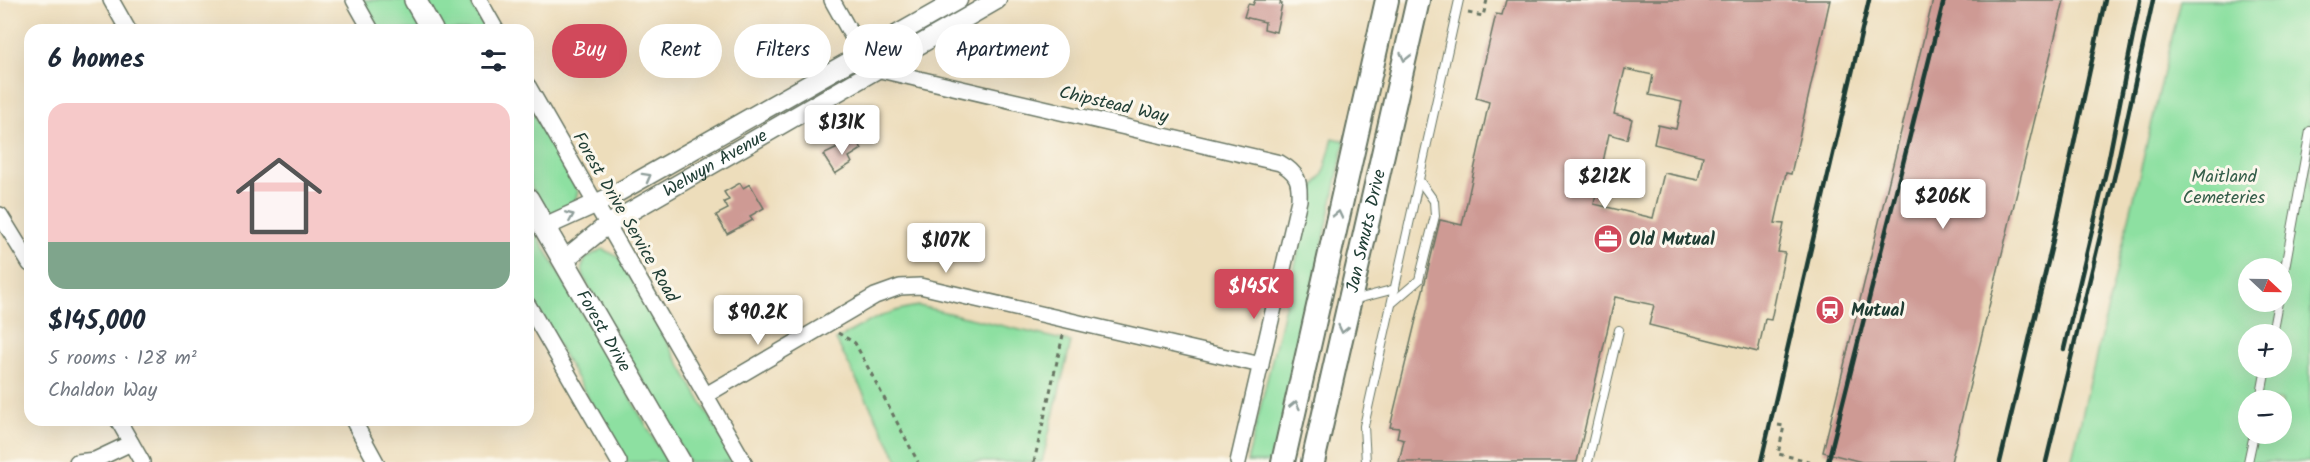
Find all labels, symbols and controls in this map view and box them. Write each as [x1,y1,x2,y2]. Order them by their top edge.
chip: Buy [552,24,627,78]
chip: Rent [639,24,722,78]
chip: Filters [734,24,831,78]
chip: New [843,24,923,78]
chip: Apartment [935,24,1070,78]
text: 6 homes [48,39,145,81]
icon: filters [477,44,510,77]
one-way arrow [1399,52,1412,62]
street label: Chipstead Way [1056,79,1172,132]
pin: $131K [800,105,884,156]
text: $131K [819,108,865,140]
street label: Welwyn Avenue [658,122,774,206]
street label: Forest Drive Service Road [564,127,686,310]
icon: home [225,142,333,250]
pin: $212K [1563,159,1647,210]
text: $212K [1578,162,1632,194]
park label: Maitland Cemeteries [2183,163,2266,213]
street label: Jan Smuts Drive [1339,167,1395,296]
one-way arrow [641,173,651,184]
pin: $206K [1901,179,1985,230]
text: $206K [1915,182,1971,214]
one-way arrow [1330,210,1343,220]
one-way arrow [564,211,575,223]
pin: $107K [904,223,988,274]
office icon: Old Mutual [1592,223,1624,255]
text: $107K [921,226,971,258]
place label: Old Mutual [1629,226,1715,255]
north arrow [2238,258,2292,312]
map controls [2238,258,2292,444]
pin: $145K [1212,269,1296,320]
text: $145K [1229,272,1279,304]
street label: Forest Drive [567,285,638,378]
station icon: Mutual [1814,294,1846,326]
pin: $90.2K [709,295,807,346]
place label: Mutual [1851,297,1904,326]
text: $90.2K [728,298,788,330]
text: $145,000 [48,301,145,343]
one-way arrow [1337,324,1350,334]
button: + [2238,324,2292,378]
text: 5 rooms · 128 m² [48,343,197,375]
text: Chaldon Way [48,375,157,407]
button: − [2238,390,2292,444]
one-way arrow [1288,400,1301,410]

